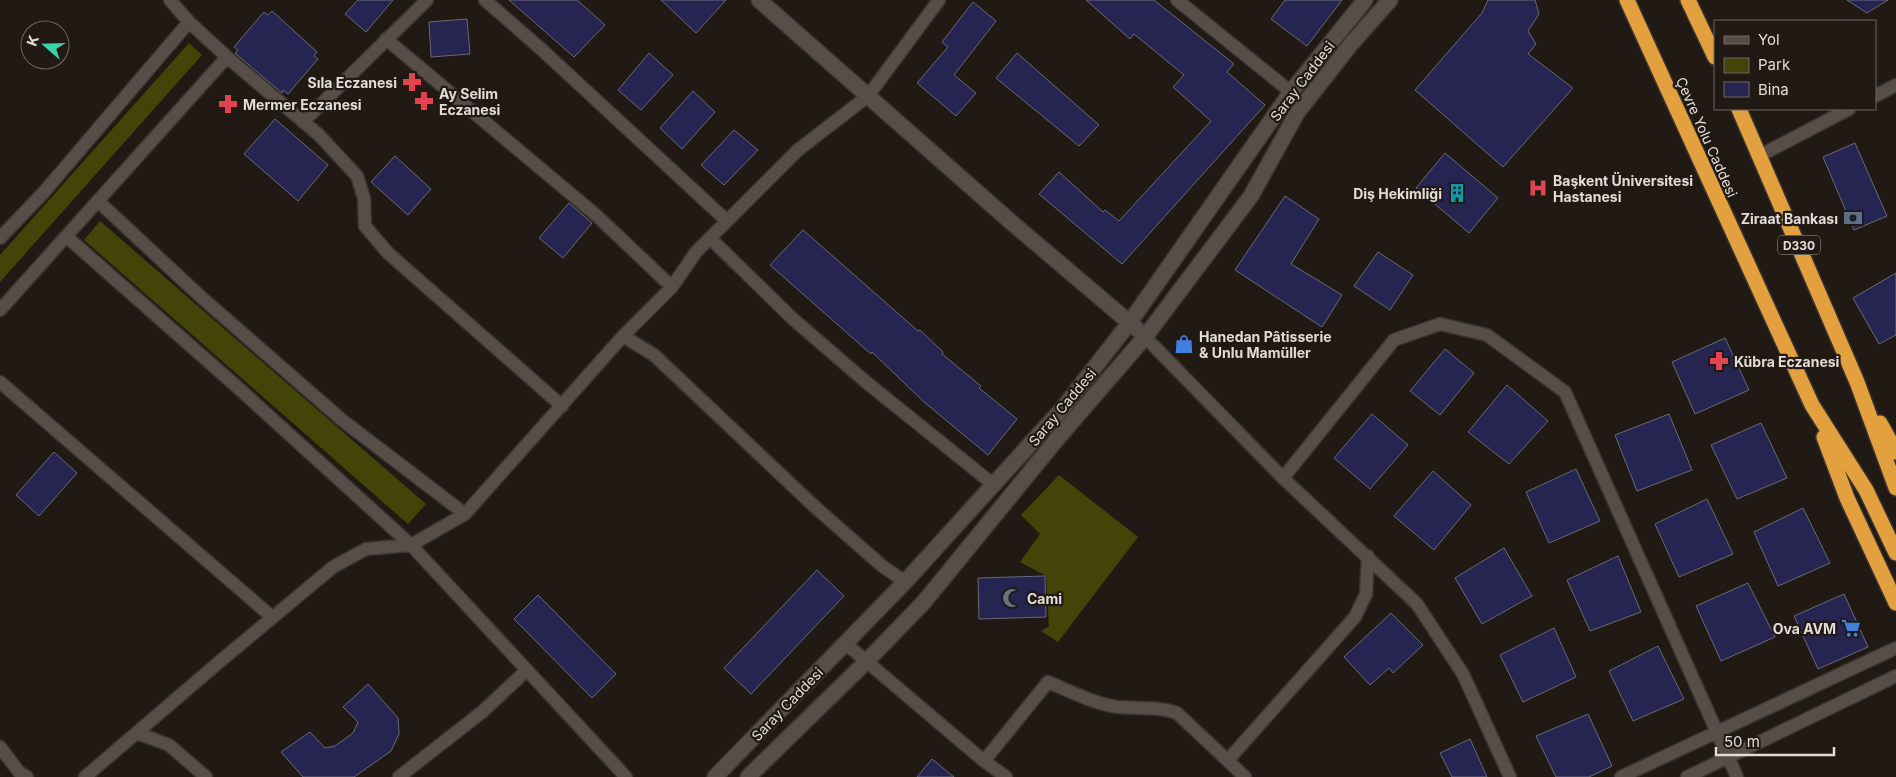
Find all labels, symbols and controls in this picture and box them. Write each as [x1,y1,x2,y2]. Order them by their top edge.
north arrow [20,20,70,70]
legend [1714,20,1876,110]
text: Yol [1758,30,1780,49]
text: K [23,33,42,48]
street label: Saray Caddesi [1266,38,1338,124]
text: Park [1758,55,1791,74]
pharmacy icon: Sıla Eczanesi [401,71,423,93]
place label: Sıla Eczanesi [308,74,397,91]
street label: Çevre Yolu Caddesi [1673,74,1741,200]
text: Bina [1758,80,1789,99]
place label: Ay Selim Eczanesi [439,85,501,118]
pharmacy icon: Ay Selim Eczanesi [413,90,435,112]
pharmacy icon: Mermer Eczanesi [217,93,239,115]
place label: Mermer Eczanesi [243,96,362,113]
place label: Başkent Üniversitesi Hastanesi [1553,172,1693,205]
hospital icon: Başkent Üniversitesi Hastanesi [1527,177,1549,199]
building icon: Diş Hekimliği [1446,182,1468,204]
place label: Diş Hekimliği [1353,185,1442,202]
bank icon: Ziraat Bankası [1842,207,1864,229]
place label: Ziraat Bankası [1741,210,1838,227]
road number: D330 [1778,236,1820,254]
place label: Hanedan Pâtisserie & Unlu Mamüller [1199,328,1332,361]
shop icon: Hanedan Pâtisserie & Unlu Mamüller [1173,333,1195,355]
pharmacy icon: Kübra Eczanesi [1708,350,1730,372]
place label: Kübra Eczanesi [1734,353,1840,370]
street label: Saray Caddesi [1025,365,1099,449]
mosque icon: Cami [1001,587,1023,609]
place label: Cami [1027,590,1062,607]
supermarket icon: Ova AVM [1840,617,1862,639]
place label: Ova AVM [1773,620,1836,637]
street label: Saray Caddesi [748,664,826,744]
scale bar [1716,724,1834,756]
text: 50 m [1724,732,1760,751]

